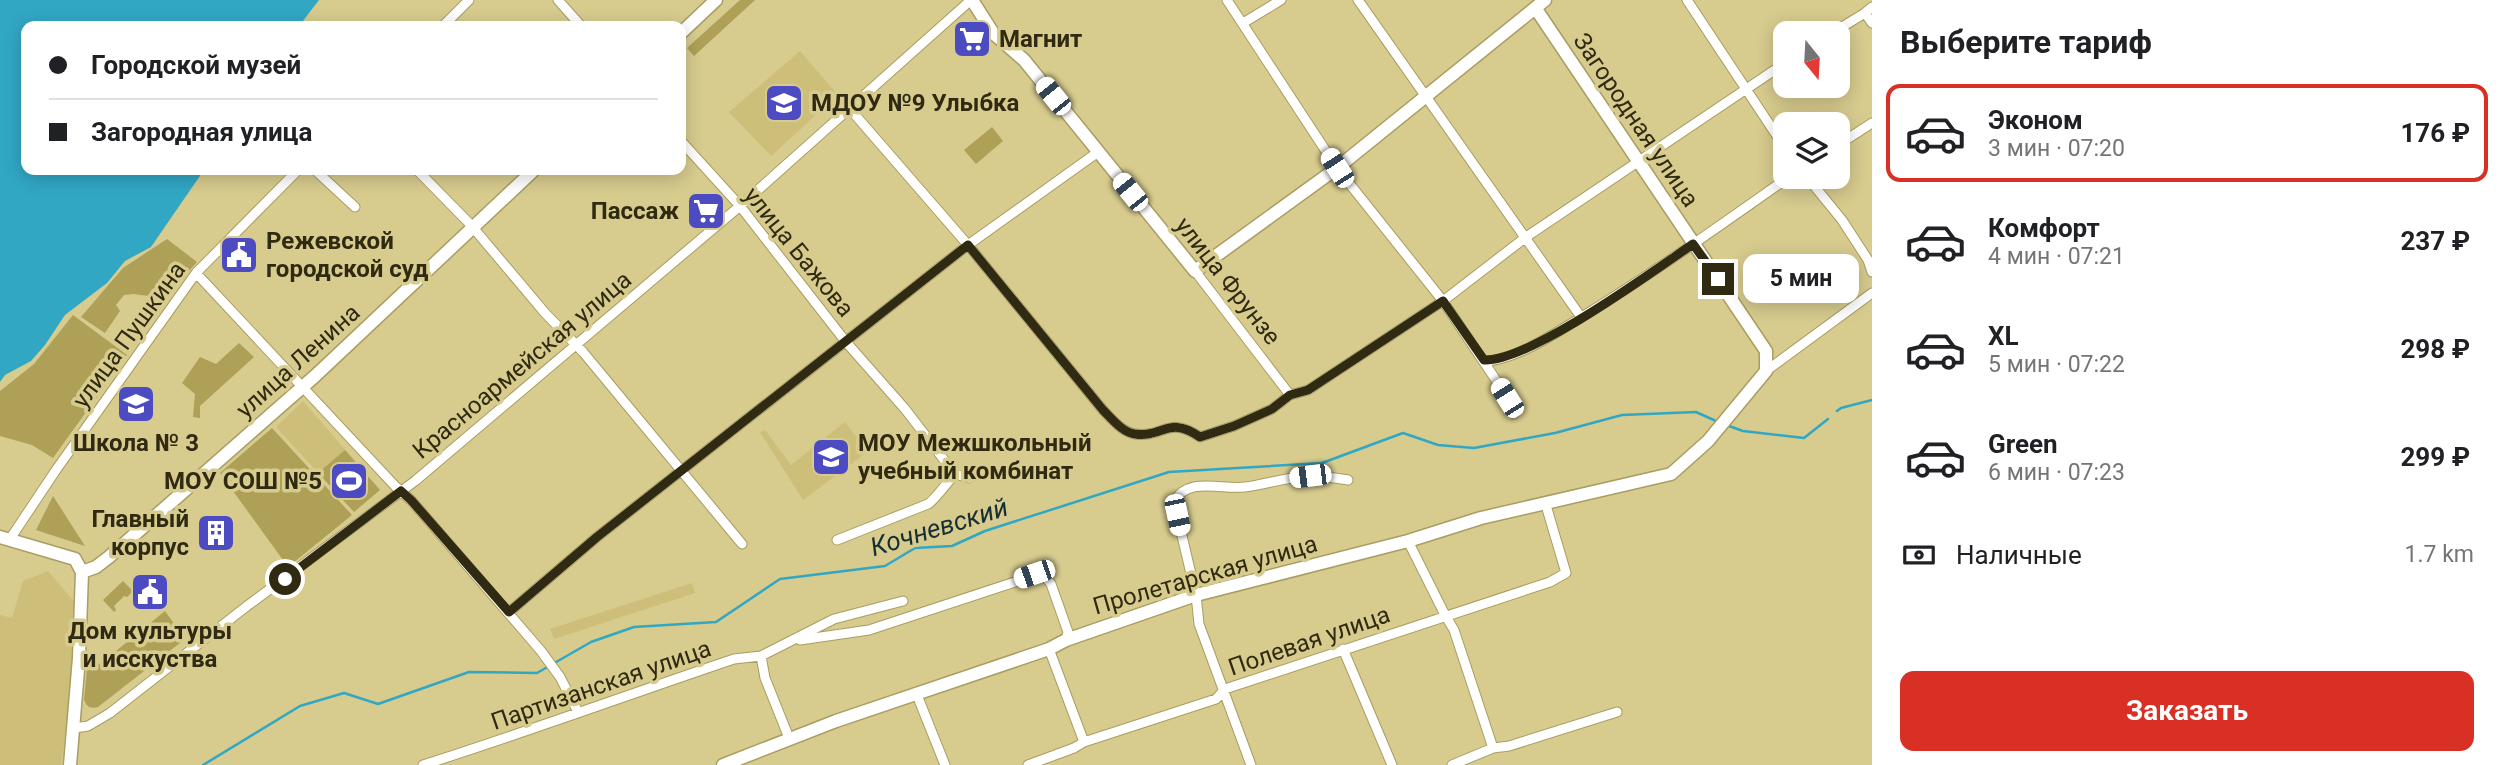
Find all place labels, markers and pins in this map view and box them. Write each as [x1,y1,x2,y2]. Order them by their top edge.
supermarket icon: Магнит [951,18,993,60]
place label: Магнит [999,25,1082,53]
school or university icon: МДОУ №9 Улыбка [763,82,805,124]
place label: МДОУ №9 Улыбка [811,89,1019,117]
supermarket icon: Пассаж [685,190,727,232]
place label: Пассаж [591,197,679,225]
place label: Режевской городской суд [266,227,428,283]
public building icon: Режевской городской суд [218,234,260,276]
school or university icon: Школа № 3 [115,383,157,425]
place label: Школа № 3 [73,429,199,457]
place label: МОУ Межшкольный учебный комбинат [858,429,1091,485]
school or university icon: МОУ Межшкольный учебный комбинат [810,436,852,478]
sports icon: МОУ СОШ №5 [328,460,370,502]
place label: МОУ СОШ №5 [164,467,322,495]
place label: Главный корпус [91,505,189,561]
building icon: Главный корпус [195,512,237,554]
public building icon: Дом культуры и исскуства [129,571,171,613]
place label: Дом культуры и исскуства [68,617,232,673]

